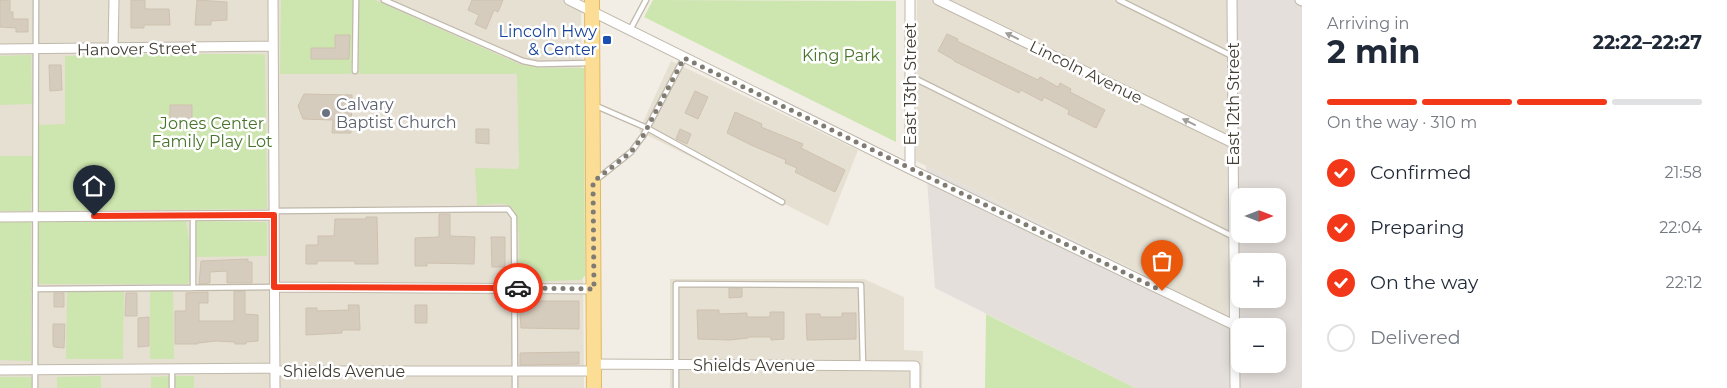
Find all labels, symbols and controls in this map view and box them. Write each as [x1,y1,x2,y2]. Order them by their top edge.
text: Arriving in [1327,14,1409,33]
place label: Lincoln Hwy & Center [499,22,597,59]
street label: East 13th Street [901,22,920,146]
one-way arrow [1005,31,1019,39]
text: 22:22–22:27 [1593,31,1702,54]
text: 2 min [1327,32,1420,71]
marker: Lincoln Hwy & Center [601,34,613,46]
street label: Lincoln Avenue [1026,36,1146,108]
street label: Hanover Street [77,38,198,60]
street label: East 12th Street [1224,42,1243,166]
park label: King Park [802,46,881,65]
place label: Calvary Baptist Church [336,95,456,132]
marker: Calvary Baptist Church [320,107,332,119]
text: On the way · 310 m [1327,113,1477,132]
park label: Jones Center Family Play Lot [151,114,273,151]
one-way arrow [1182,118,1196,126]
icon: check [1327,159,1355,187]
text: Confirmed [1370,161,1471,184]
text: 21:58 [1664,163,1702,182]
pin [73,165,115,216]
icon: home [80,172,108,200]
north arrow [1231,188,1286,242]
map controls [1231,188,1286,373]
icon: check [1327,214,1355,242]
text: Preparing [1370,216,1465,239]
text: 22:04 [1659,218,1702,237]
pin [1141,240,1183,291]
icon: bag [1148,247,1176,275]
button: + [1231,253,1286,308]
courier [493,263,543,313]
icon: check [1327,269,1355,297]
text: On the way [1370,271,1478,294]
text: 22:12 [1666,273,1702,292]
icon: car [504,274,532,302]
button: − [1231,318,1286,373]
text: Delivered [1370,326,1461,349]
street label: Shields Avenue [693,356,815,375]
street label: Shields Avenue [283,362,405,381]

